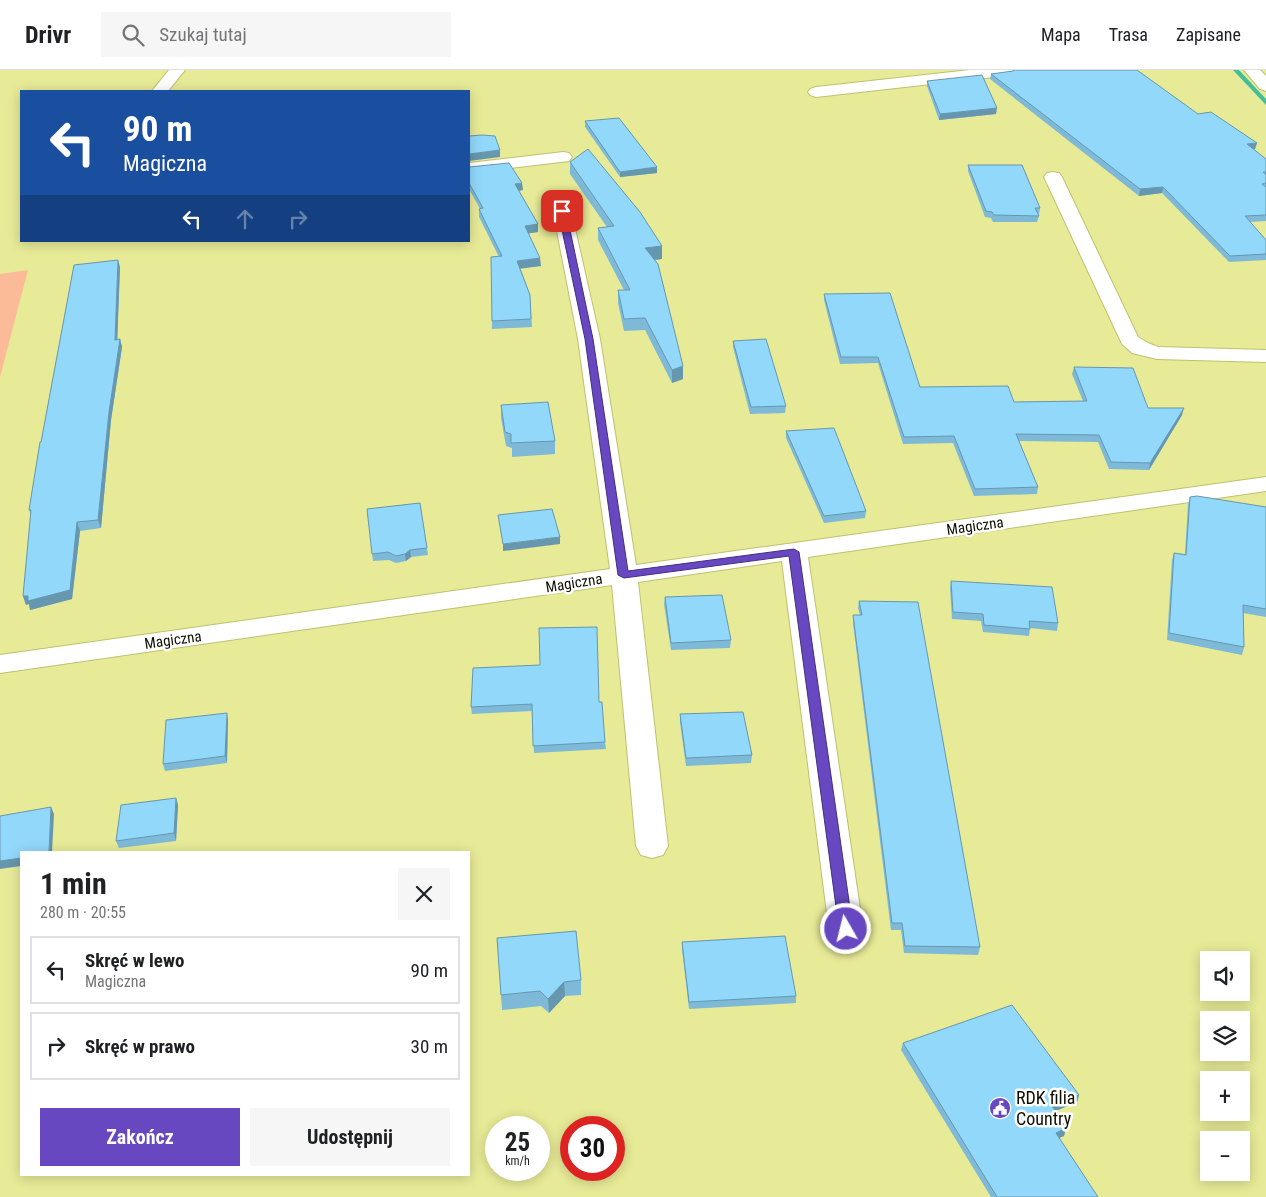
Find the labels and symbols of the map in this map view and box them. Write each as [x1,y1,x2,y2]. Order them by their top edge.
pin [541,190,583,232]
street label: Magiczna [945,513,1005,539]
street label: Magiczna [544,570,604,596]
street label: Magiczna [143,627,203,653]
position arrow [819,902,871,954]
place label: RDK filia Country [1016,1087,1075,1129]
public building icon: RDK filia Country [988,1096,1012,1120]
speed limit sign: 30 [560,1116,625,1181]

